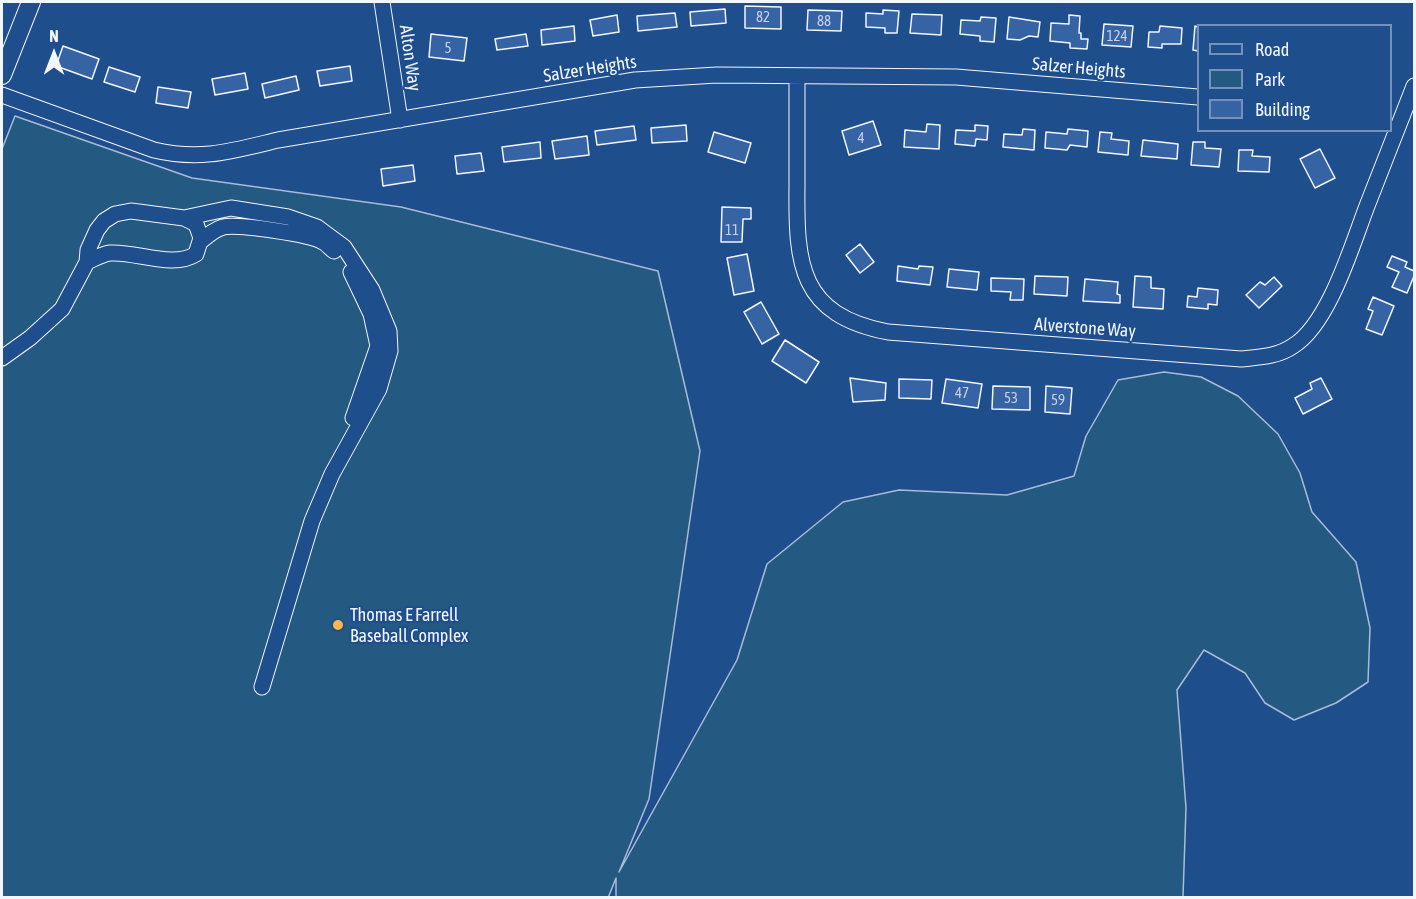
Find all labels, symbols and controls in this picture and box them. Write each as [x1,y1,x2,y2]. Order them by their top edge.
house number: 82 [756,8,770,26]
house number: 88 [817,12,831,30]
north arrow [24,24,84,84]
street label: Alton Way [395,24,425,92]
legend [1197,24,1392,132]
text: N [49,27,59,45]
house number: 124 [1106,27,1128,45]
house number: 5 [444,39,452,57]
text: Road [1255,39,1289,60]
street label: Salzer Heights [542,51,638,87]
street label: Salzer Heights [1031,53,1127,83]
text: Park [1255,69,1285,90]
text: Building [1255,99,1310,120]
house number: 4 [857,129,865,147]
house number: 11 [725,221,739,239]
street label: Alverstone Way [1034,314,1136,342]
house number: 47 [955,384,969,402]
house number: 53 [1004,389,1018,407]
house number: 59 [1051,391,1065,409]
place label: Thomas E Farrell Baseball Complex [350,604,468,646]
marker: Thomas E Farrell Baseball Complex [331,618,345,632]

